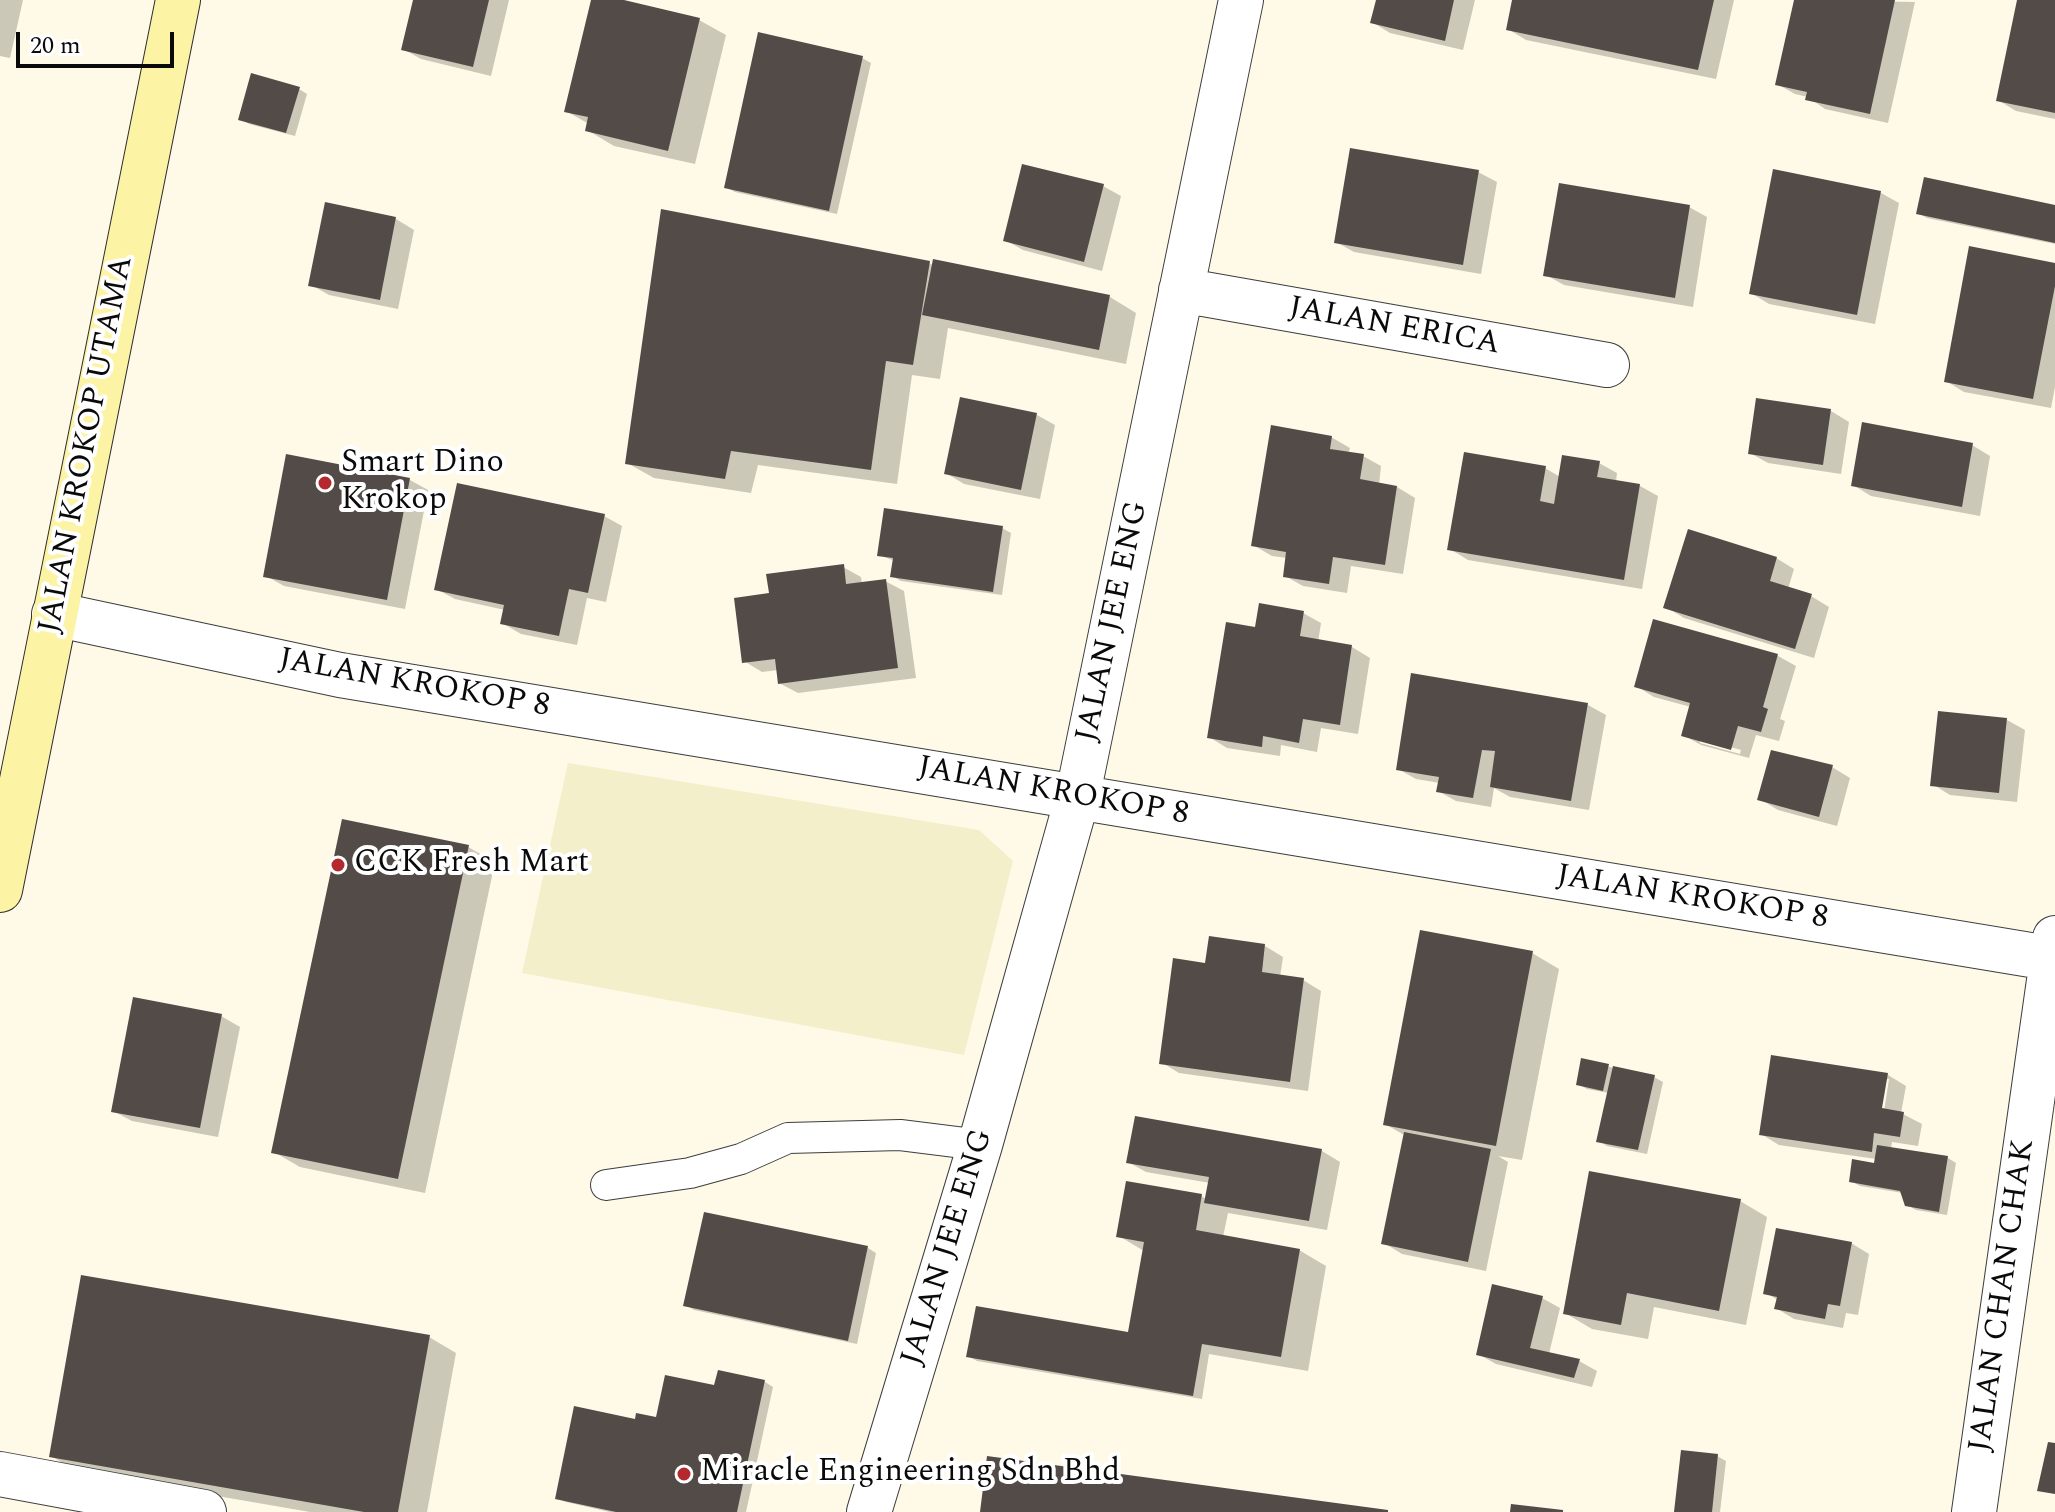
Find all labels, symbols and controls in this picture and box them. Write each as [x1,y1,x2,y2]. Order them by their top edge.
scale bar [20,16,178,66]
text: 20 m [30,28,81,64]
street label: JALAN KROKOP UTAMA [33,253,143,637]
street label: JALAN ERICA [1286,291,1502,365]
place label: Smart Dino Krokop [341,446,504,521]
marker: Smart Dino Krokop [316,474,334,492]
street label: JALAN JEE ENG [1070,498,1158,746]
street label: JALAN KROKOP 8 [276,642,552,728]
street label: JALAN KROKOP 8 [915,750,1191,836]
place label: CCK Fresh Mart [354,846,589,884]
marker: CCK Fresh Mart [329,856,347,874]
street label: JALAN KROKOP 8 [1554,859,1830,939]
street label: JALAN JEE ENG [895,1125,1003,1371]
street label: JALAN CHAN CHAK [1963,1137,2045,1455]
place label: Miracle Engineering Sdn Bhd [700,1455,1120,1493]
marker: Miracle Engineering Sdn Bhd [675,1465,693,1483]

